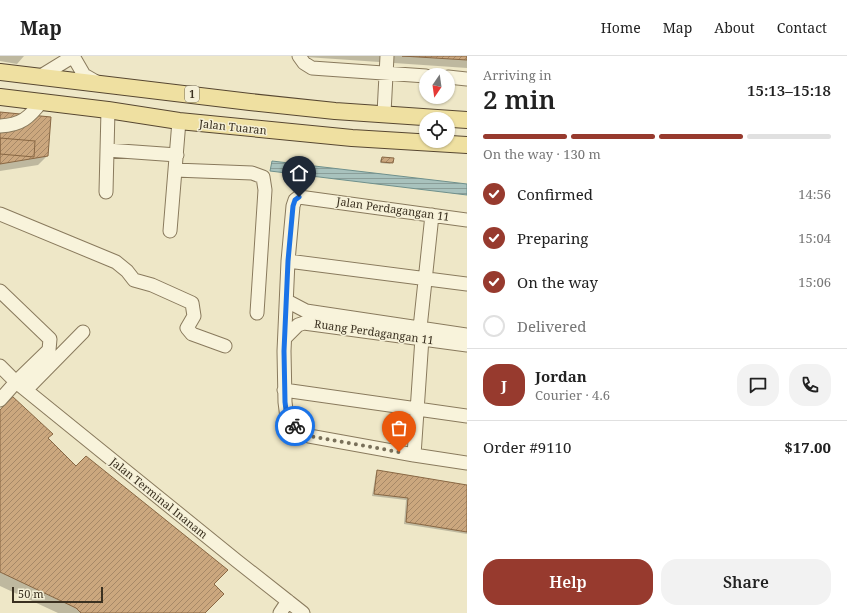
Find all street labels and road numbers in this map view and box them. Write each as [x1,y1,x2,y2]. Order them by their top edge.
road number: 1 [185,86,199,102]
street label: Jalan Tuaran [198,115,268,138]
street label: Jalan Perdagangan 11 [335,193,451,224]
street label: Ruang Perdagangan 11 [313,316,435,347]
street label: Jalan Terminal Inanam [107,453,212,542]

